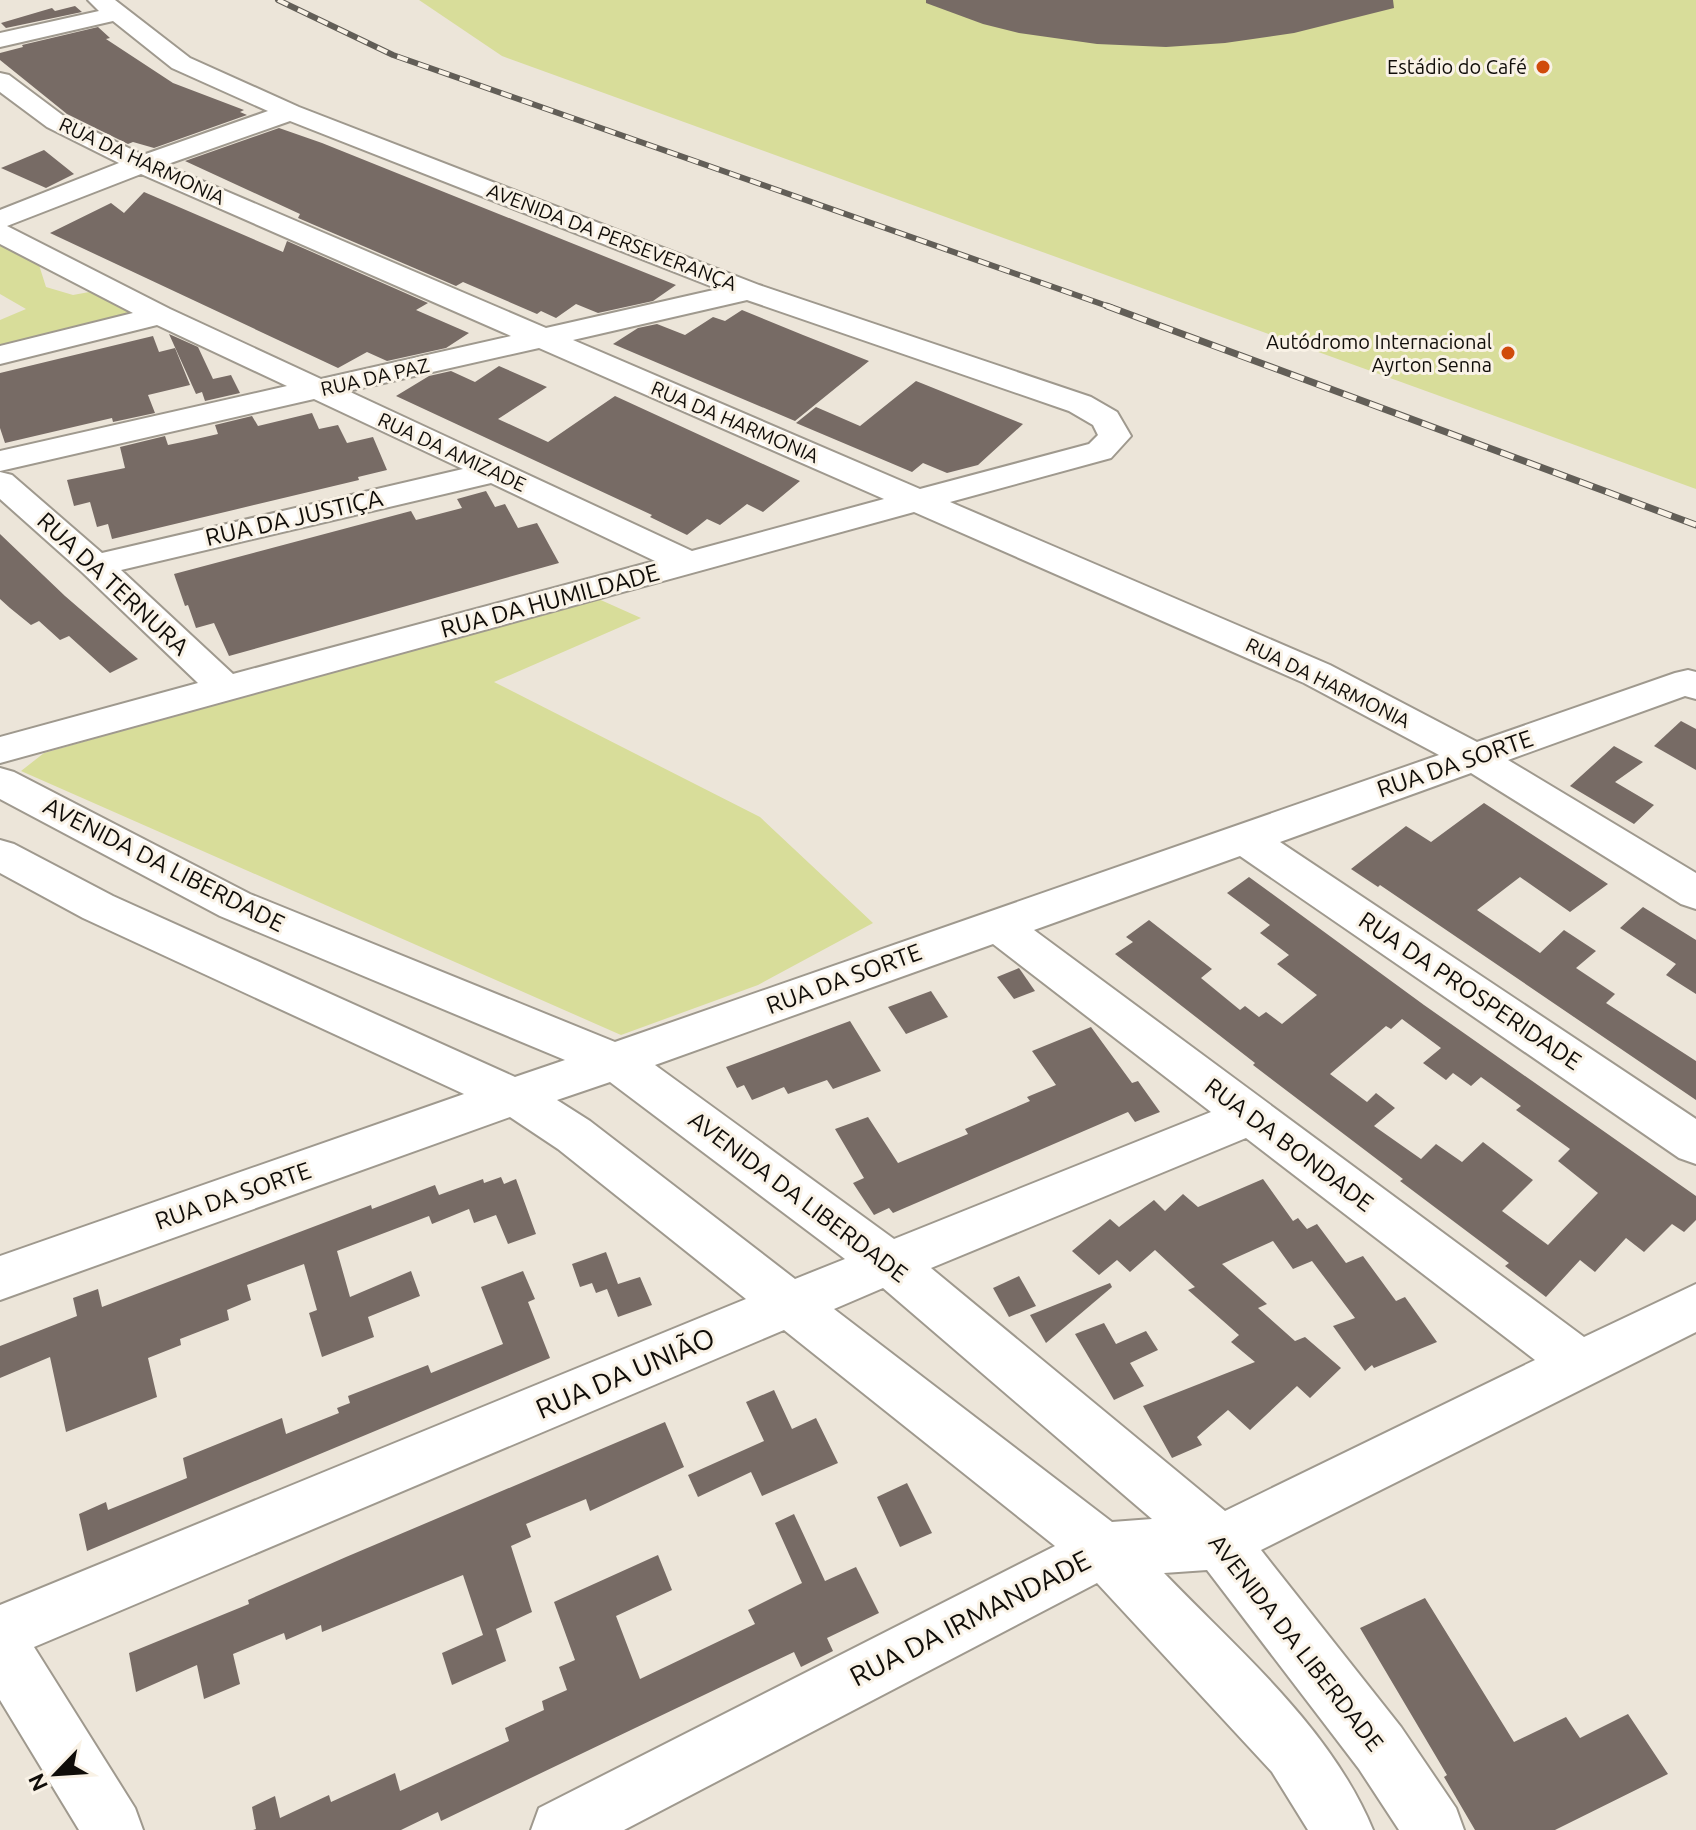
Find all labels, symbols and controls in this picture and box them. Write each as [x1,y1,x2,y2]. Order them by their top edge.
place label: Estádio do Café [1387,55,1527,78]
marker: Estádio do Café [1534,58,1552,76]
street label: RUA DA HARMONIA [56,112,229,209]
street label: AVENIDA DA PERSEVERANÇA [484,178,740,295]
place label: Autódromo Internacional Ayrton Senna [1266,330,1492,376]
marker: Autódromo Internacional Ayrton Senna [1499,344,1517,362]
street label: RUA DA PAZ [318,353,432,400]
street label: RUA DA HARMONIA [648,376,822,467]
street label: RUA DA AMIZADE [375,407,530,496]
street label: RUA DA JUSTIÇA [203,484,386,551]
street label: RUA DA TERNURA [32,507,195,661]
street label: RUA DA HUMILDADE [438,558,662,643]
street label: RUA DA HARMONIA [1242,633,1414,732]
street label: RUA DA SORTE [1373,724,1536,803]
street label: AVENIDA DA LIBERDADE [39,792,289,937]
street label: RUA DA PROSPERIDADE [1354,906,1587,1075]
street label: RUA DA SORTE [763,938,925,1019]
street label: RUA DA BONDADE [1200,1072,1379,1217]
street label: AVENIDA DA LIBERDADE [684,1106,913,1288]
street label: RUA DA SORTE [151,1156,314,1235]
street label: RUA DA UNIÃO [531,1321,719,1424]
street label: AVENIDA DA LIBERDADE [1204,1529,1389,1756]
street label: RUA DA IRMANDADE [844,1543,1095,1692]
north arrow [16,1734,96,1814]
text: N [23,1770,52,1795]

